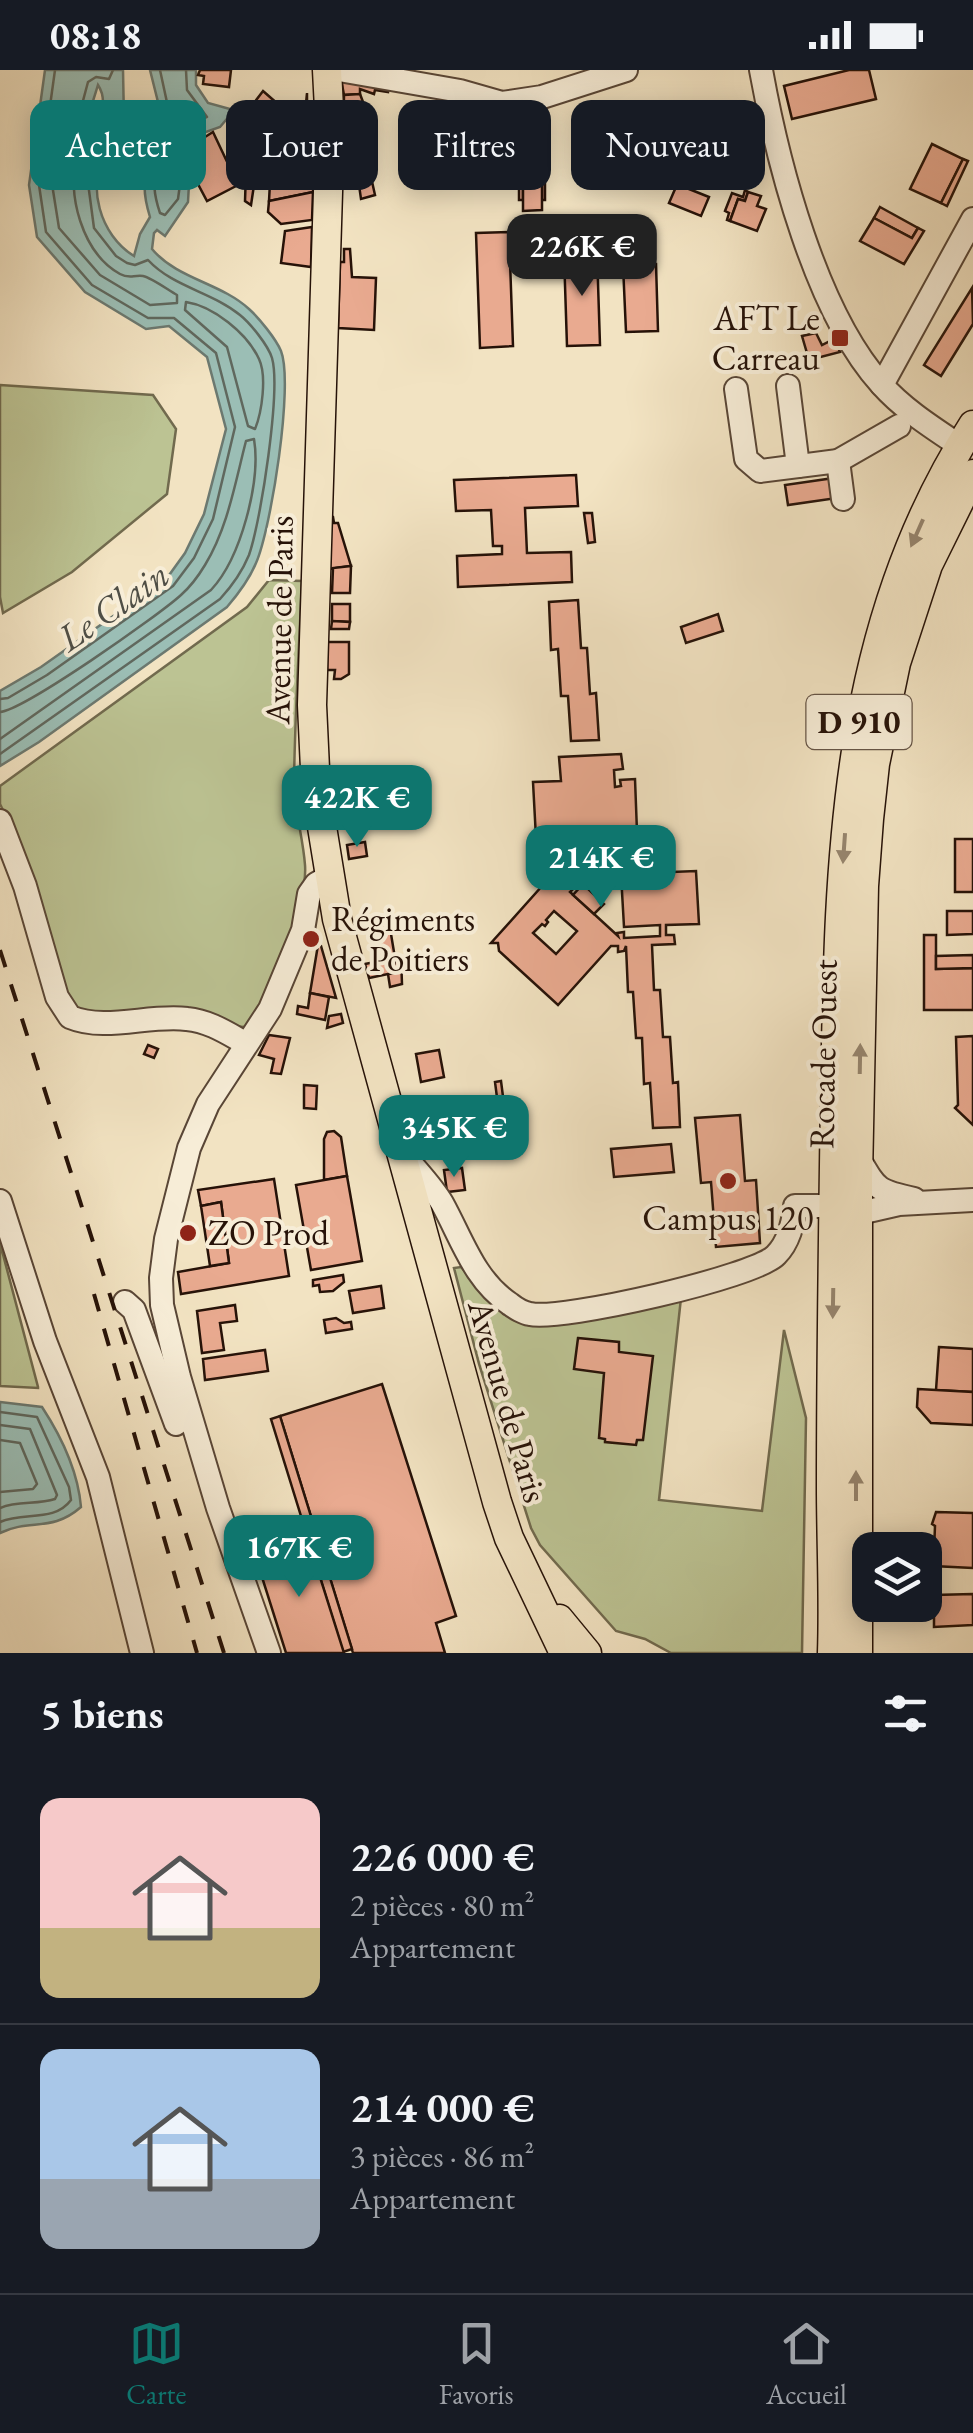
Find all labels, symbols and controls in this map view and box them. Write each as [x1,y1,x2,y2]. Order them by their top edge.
text: 08:18 [50,11,141,60]
chip: Acheter [30,100,206,190]
chip: Louer [226,100,378,190]
chip: Filtres [398,100,551,190]
chip: Nouveau [571,100,765,190]
pin: 226K € [501,214,663,299]
text: 226K € [529,225,635,267]
place label: AFT Le Carreau [712,295,821,380]
marker: AFT Le Carreau [829,327,851,349]
street label: Avenue de Paris [254,515,303,726]
one-way arrow [909,518,925,548]
water label: Le Clain [46,549,178,662]
road number: D 910 [806,695,912,749]
pin: 422K € [276,765,438,850]
text: 422K € [304,776,410,818]
pin: 214K € [520,825,682,910]
one-way arrow [835,833,851,865]
text: 214K € [548,836,654,878]
place label: Régiments de Poitiers [331,896,475,981]
marker: Régiments de Poitiers [300,928,322,950]
street label: Rocade Ouest [798,959,847,1149]
one-way arrow [852,1043,868,1075]
pin: 345K € [373,1095,535,1180]
text: 345K € [401,1106,507,1148]
marker: Campus 120 [717,1170,739,1192]
place label: Campus 120 [642,1195,814,1240]
place label: ZO Prod [208,1210,329,1255]
marker: ZO Prod [177,1222,199,1244]
one-way arrow [825,1288,841,1320]
street label: Avenue de Paris [458,1293,559,1507]
one-way arrow [848,1469,864,1501]
pin: 167K € [218,1515,380,1600]
text: 167K € [246,1526,352,1568]
map controls [852,1532,942,1622]
button: layers [852,1532,942,1622]
text: 5 biens [40,1686,164,1741]
icon: filters [878,1686,933,1741]
text: 226 000 € [350,1829,534,1884]
icon: home [120,1838,240,1958]
text: 2 pièces · 80 m² [350,1884,534,1926]
text: Appartement [350,1926,515,1968]
text: 214 000 € [350,2080,534,2135]
icon: home [120,2089,240,2209]
text: 3 pièces · 86 m² [350,2135,534,2177]
text: Appartement [350,2177,515,2219]
tab: Carte [126,2316,186,2412]
tab: Favoris [439,2316,514,2412]
tab: Accueil [766,2316,847,2412]

